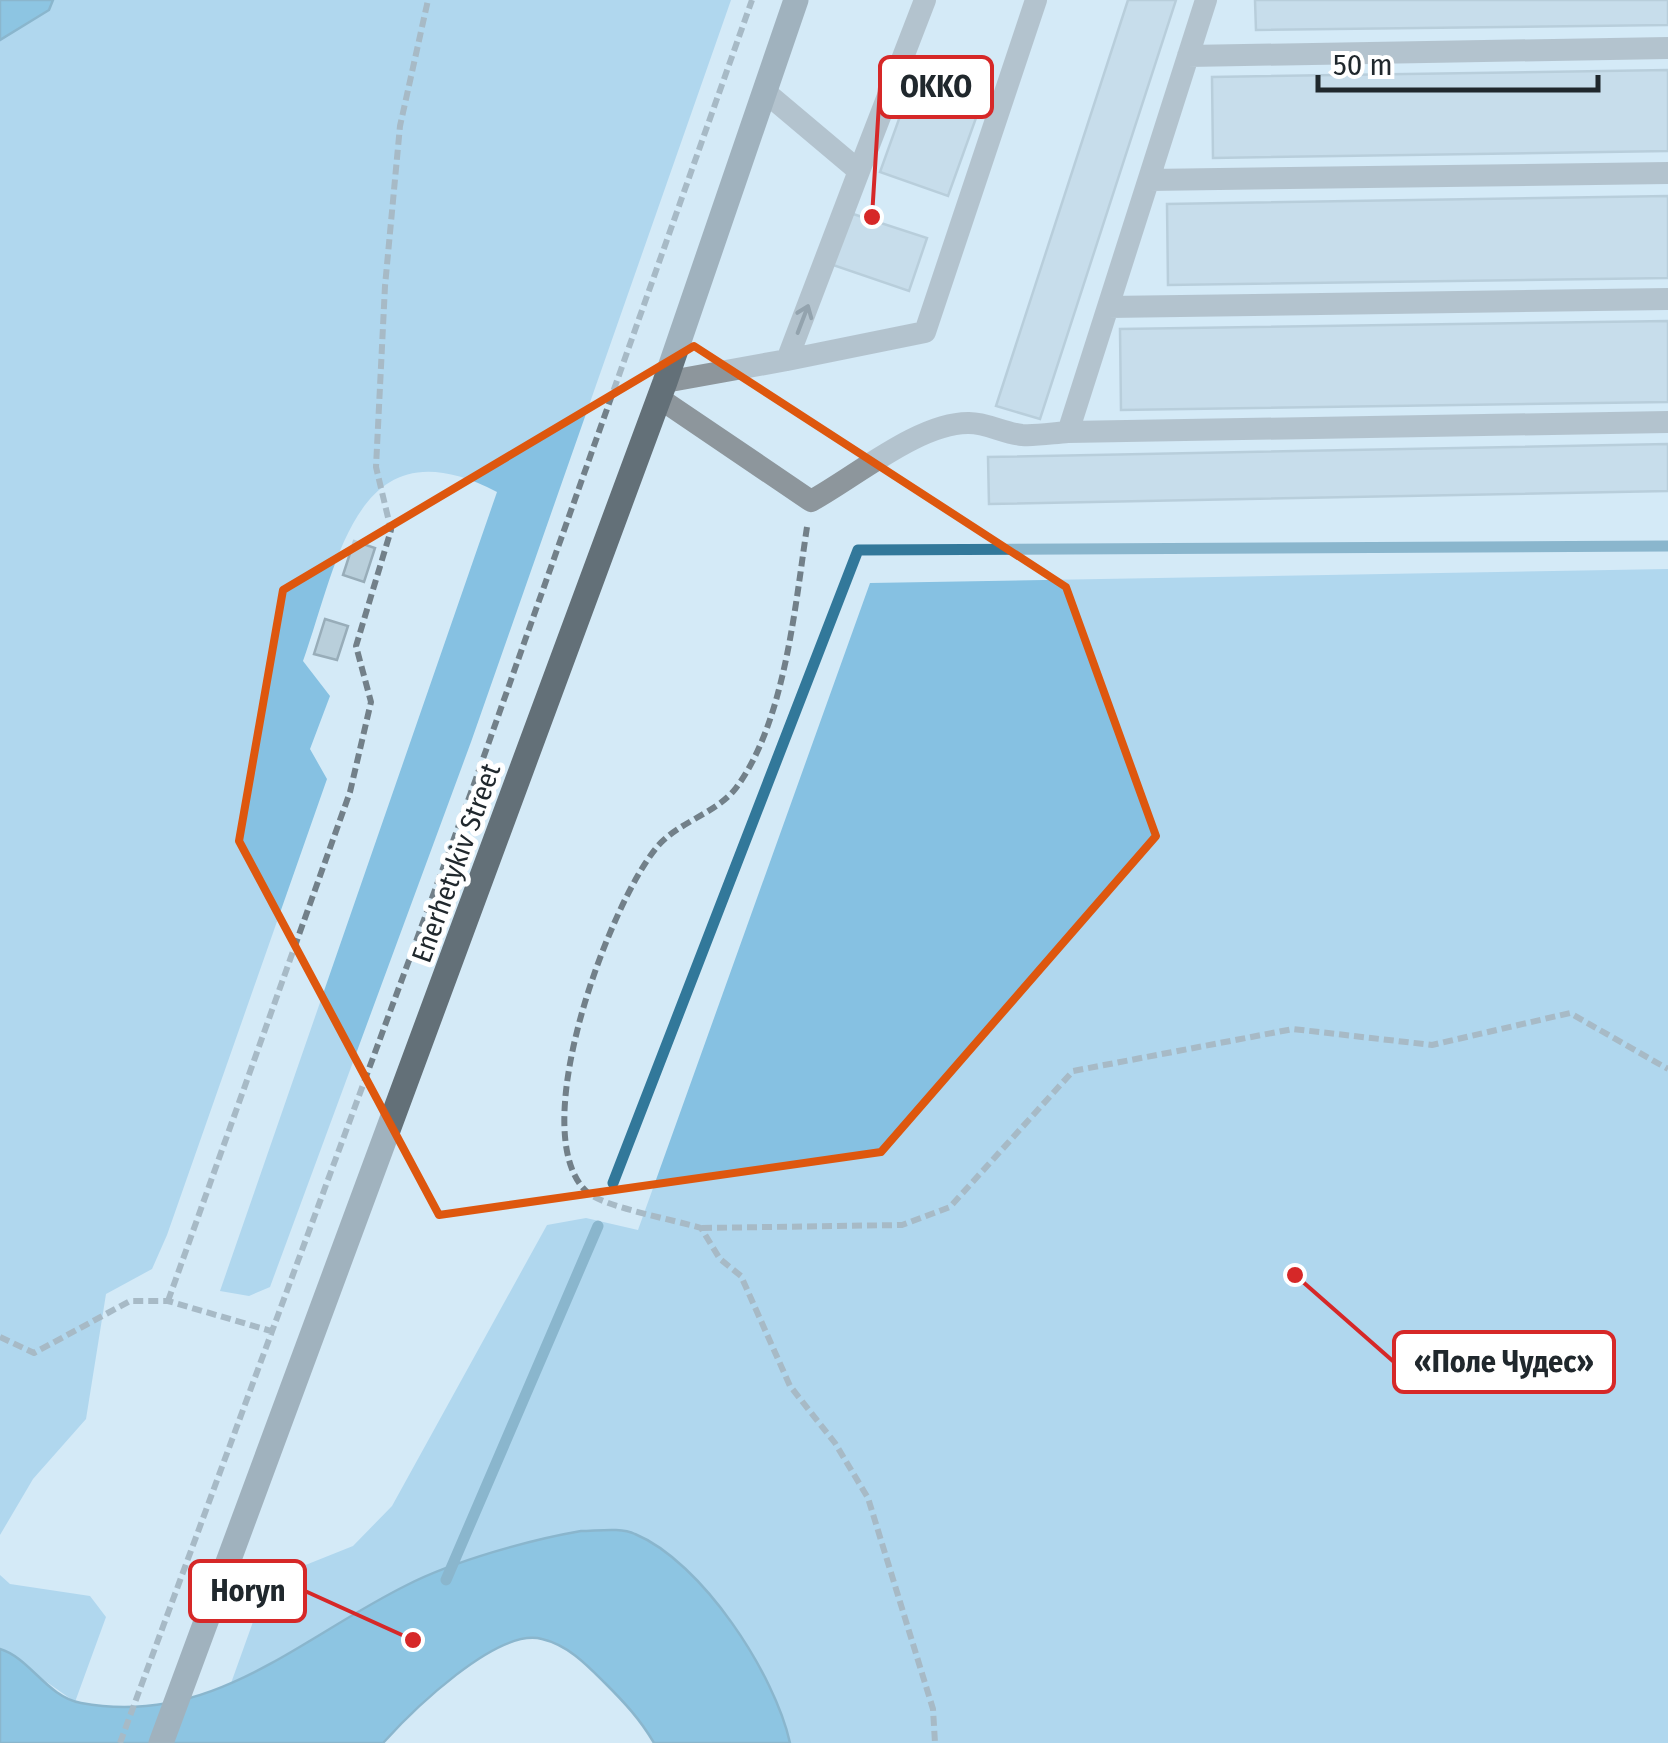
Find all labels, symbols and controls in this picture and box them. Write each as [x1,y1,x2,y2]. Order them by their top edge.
scale bar [1318,30,1598,92]
text: 50 m [1333,47,1393,83]
callout: OKKO [880,57,992,117]
text: OKKO [900,69,972,105]
one-way arrow [795,304,813,335]
street label: Enerhetykiv Street [405,758,508,967]
callout: «Поле Чудес» [1394,1332,1614,1392]
text: «Поле Чудес» [1414,1344,1594,1380]
callout: Horyn [190,1561,305,1621]
text: Horyn [210,1573,286,1609]

